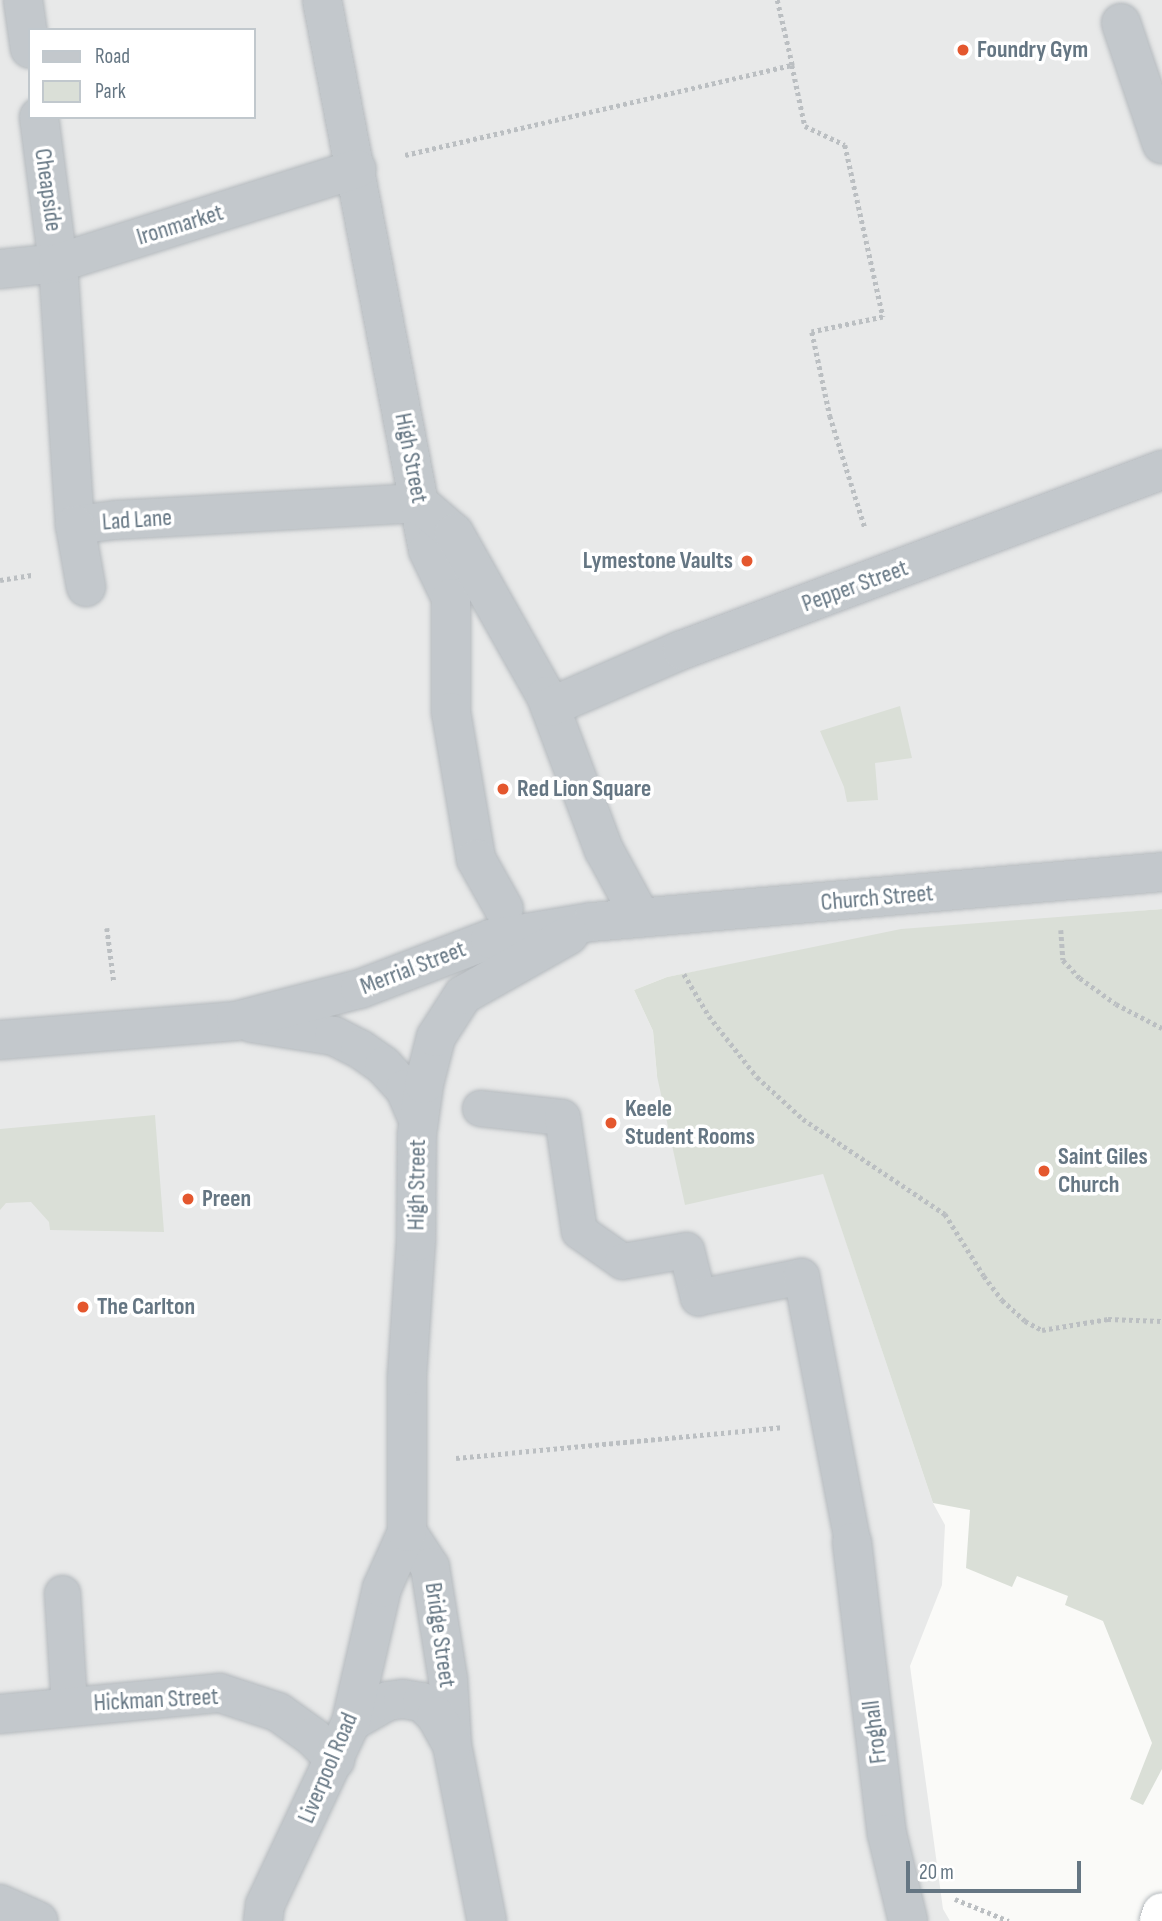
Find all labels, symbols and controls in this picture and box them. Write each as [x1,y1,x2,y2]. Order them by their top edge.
legend [28,28,256,119]
place label: Foundry Gym [977,36,1088,64]
marker: Foundry Gym [955,42,971,58]
text: Road [95,44,130,69]
text: Park [95,79,126,104]
street label: Cheapside [28,147,68,233]
street label: Ironmarket [133,198,227,252]
street label: High Street [388,411,434,505]
street label: Lad Lane [101,503,173,537]
place label: Lymestone Vaults [583,547,733,575]
marker: Lymestone Vaults [739,553,755,569]
street label: Pepper Street [798,554,912,618]
place label: Red Lion Square [517,775,651,803]
marker: Red Lion Square [495,781,511,797]
street label: Church Street [820,879,934,917]
street label: Merrial Street [356,935,470,1001]
place label: Keele Student Rooms [625,1095,755,1151]
marker: Keele Student Rooms [603,1115,619,1131]
street label: High Street [402,1139,432,1231]
place label: Saint Giles Church [1058,1143,1148,1199]
marker: Saint Giles Church [1036,1163,1052,1179]
place label: Preen [202,1185,251,1213]
marker: Preen [180,1191,196,1207]
place label: The Carlton [97,1293,195,1321]
marker: The Carlton [75,1299,91,1315]
street label: Bridge Street [418,1581,462,1689]
street label: Hickman Street [93,1682,219,1718]
street label: Froghall [857,1699,893,1765]
street label: Liverpool Road [292,1708,364,1828]
scale bar [910,1848,1085,1892]
text: 20 m [919,1860,954,1885]

